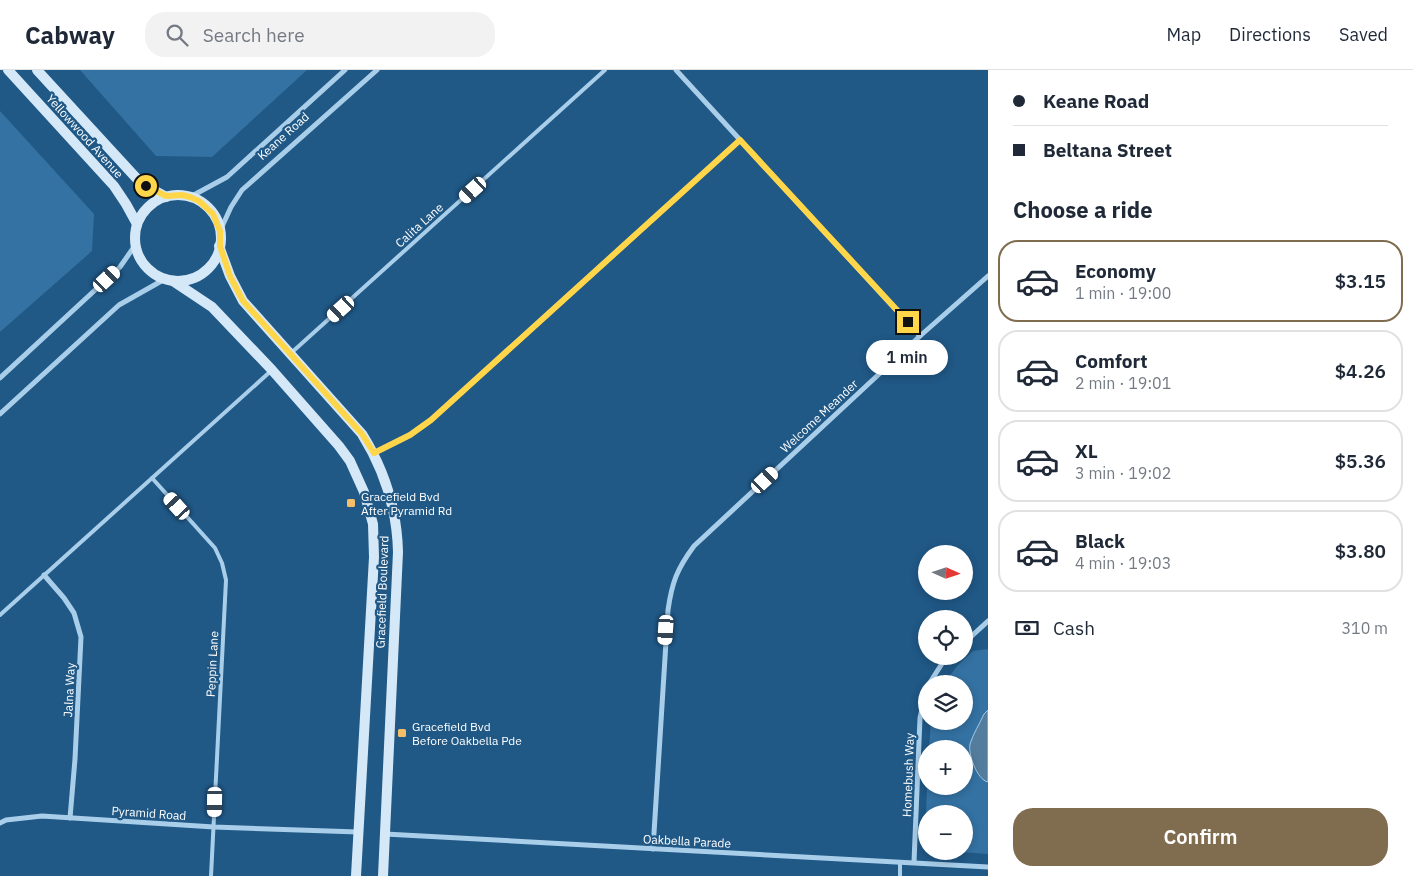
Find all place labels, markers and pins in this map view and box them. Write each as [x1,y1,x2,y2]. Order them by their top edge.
place label: Gracefield Bvd After Pyramid Rd [361,489,452,518]
marker: Gracefield Bvd After Pyramid Rd [345,497,357,509]
place label: Gracefield Bvd Before Oakbella Pde [412,719,522,748]
marker: Gracefield Bvd Before Oakbella Pde [396,727,408,739]

